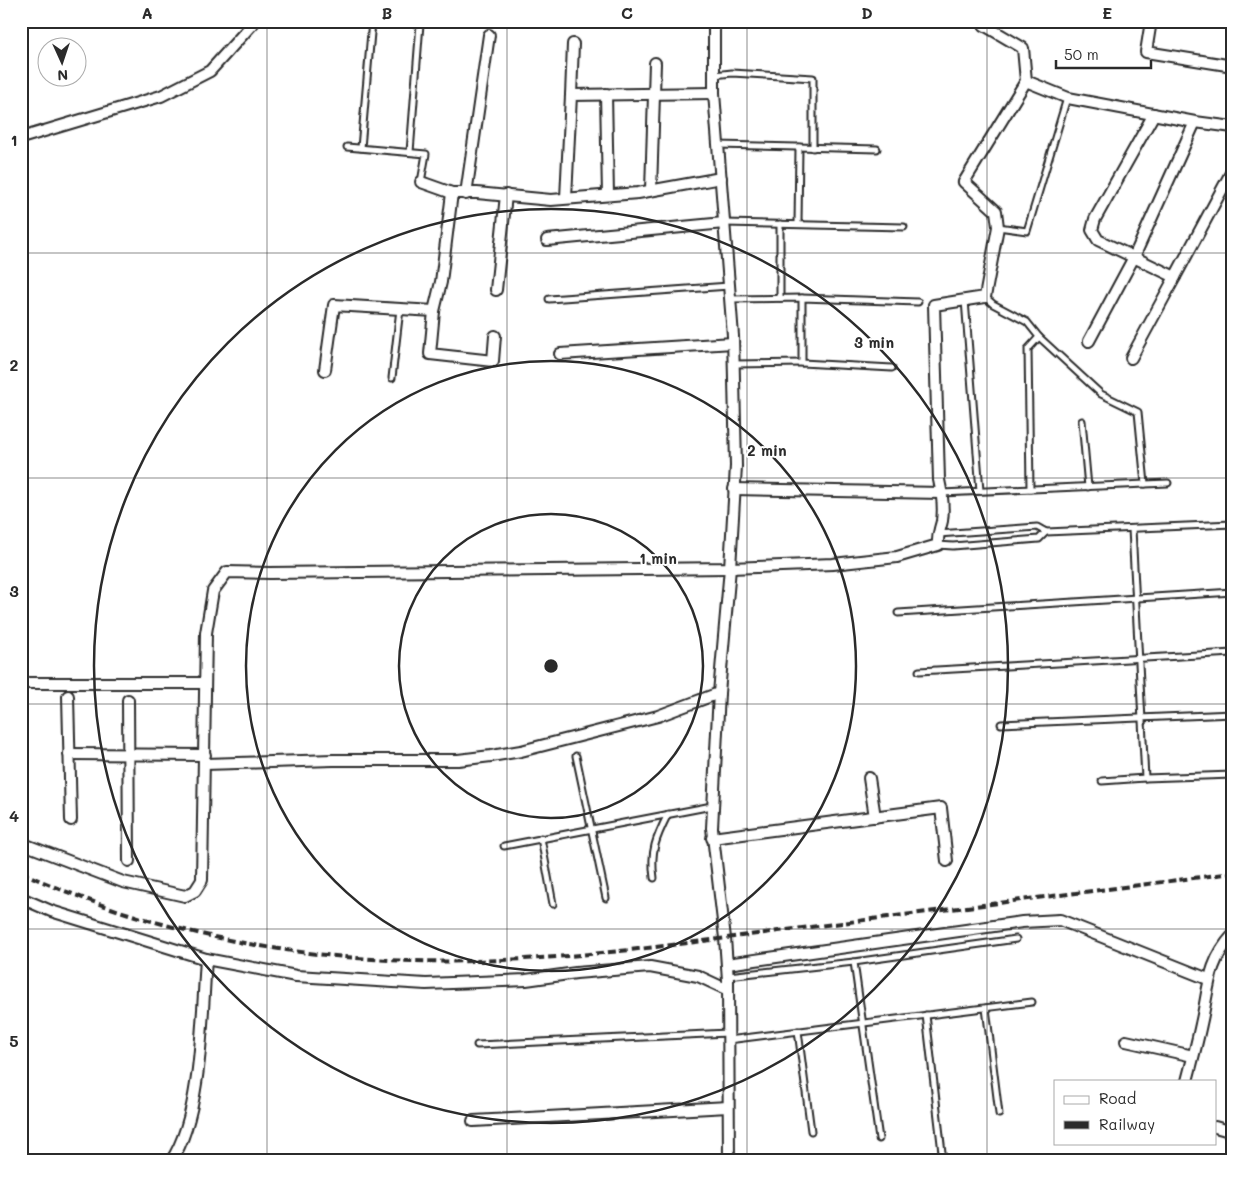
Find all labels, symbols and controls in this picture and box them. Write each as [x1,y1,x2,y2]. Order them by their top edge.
text: A [141,2,153,23]
text: B [382,2,392,23]
text: C [621,2,633,23]
text: D [861,2,873,23]
text: E [1102,2,1112,23]
north arrow [38,38,88,88]
scale bar [1056,38,1152,70]
text: 50 m [1064,44,1099,64]
text: N [57,66,69,85]
text: 1 [10,129,18,150]
text: 3 min [854,332,894,352]
text: 2 [10,354,19,375]
text: 2 min [747,440,787,460]
text: 1 min [639,548,677,568]
text: 3 [9,580,19,601]
centre of rings [542,657,560,675]
text: 4 [9,805,19,826]
text: 5 [9,1030,19,1051]
legend [1054,1080,1216,1144]
text: Road [1099,1088,1136,1108]
text: Railway [1099,1114,1155,1134]

